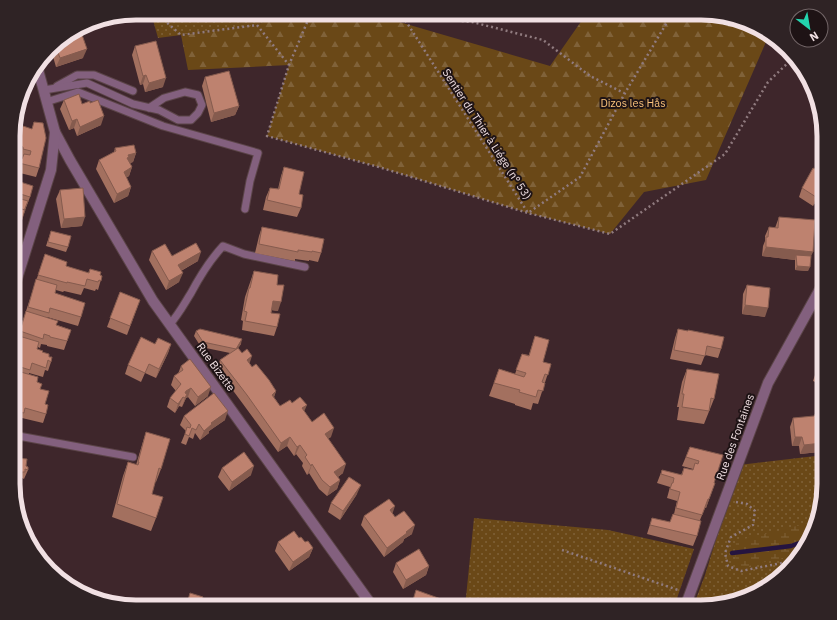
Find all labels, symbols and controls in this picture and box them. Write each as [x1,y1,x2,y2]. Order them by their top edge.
north arrow [789,8,829,48]
text: N [807,29,821,45]
street label: Sentier du Thier à Liége (n° 53) [440,66,534,202]
park label: Dizos les Hås [600,96,666,110]
street label: Rue Bizette [194,340,238,394]
street label: Rue des Fontaines [713,392,757,482]

